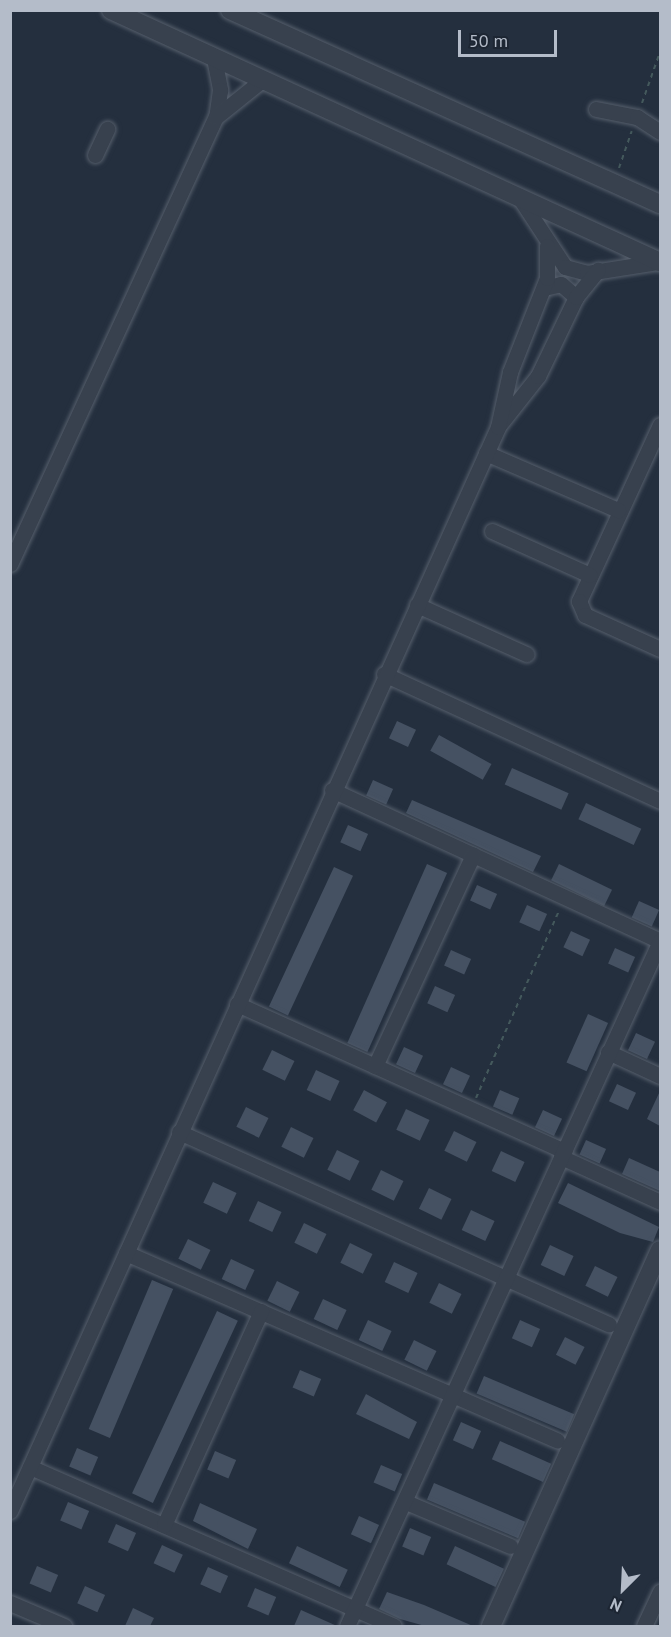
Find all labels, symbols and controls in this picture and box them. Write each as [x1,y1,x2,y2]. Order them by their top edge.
scale bar [461,18,560,56]
text: 50 m [469,29,508,52]
north arrow [593,1559,653,1619]
text: N [607,1594,625,1617]

